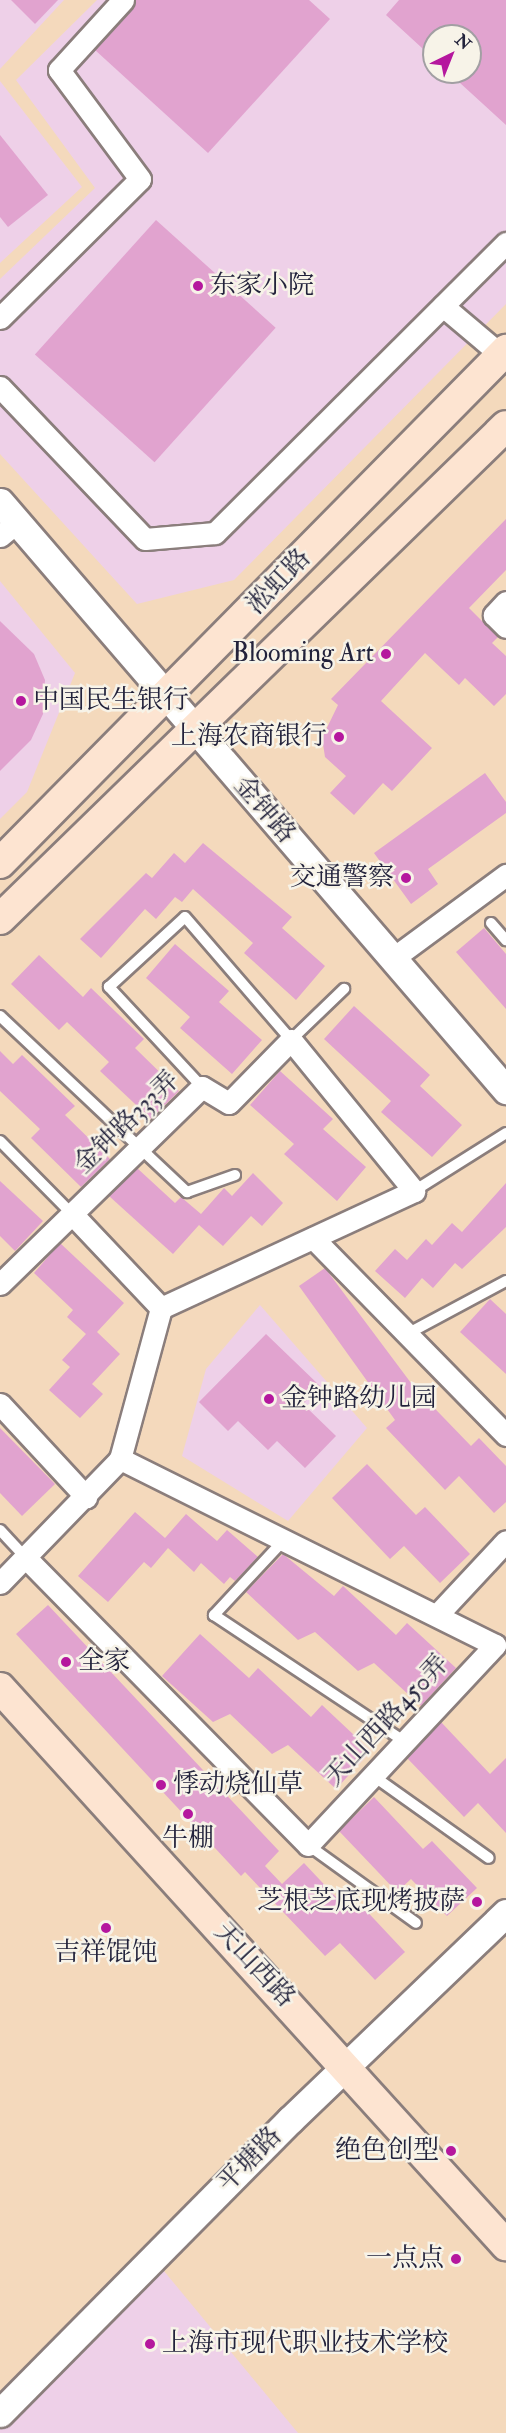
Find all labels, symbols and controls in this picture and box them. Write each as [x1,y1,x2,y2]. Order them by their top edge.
north arrow [422,24,482,84]
text: N [451,30,475,54]
place label: 东家小院 [210,270,314,302]
marker: 东家小院 [191,279,205,293]
street label: 淞虹路 [241,543,317,621]
place label: Blooming Art [232,638,374,670]
marker: Blooming Art [379,647,393,661]
place label: 中国民生银行 [33,685,189,717]
marker: 中国民生银行 [14,694,28,708]
place label: 上海农商银行 [171,721,327,753]
marker: 上海农商银行 [332,730,346,744]
street label: 金钟路 [227,770,301,850]
place label: 交通警察 [290,862,394,894]
marker: 交通警察 [399,871,413,885]
street label: 金钟路333弄 [68,1065,186,1181]
place label: 金钟路幼儿园 [281,1383,437,1415]
marker: 金钟路幼儿园 [262,1392,276,1406]
place label: 全家 [78,1646,130,1678]
street label: 天山西路450弄 [318,1649,456,1793]
marker: 全家 [59,1655,73,1669]
place label: 悸动烧仙草 [173,1769,303,1801]
marker: 悸动烧仙草 [154,1778,168,1792]
marker: 牛棚 [181,1807,195,1821]
place label: 牛棚 [162,1823,214,1855]
place label: 芝根芝底现烤披萨 [257,1886,465,1918]
marker: 芝根芝底现烤披萨 [470,1895,484,1909]
street label: 天山西路 [207,1916,301,2014]
marker: 吉祥馄饨 [99,1921,113,1935]
place label: 吉祥馄饨 [54,1937,158,1969]
street label: 平塘路 [212,2121,288,2199]
place label: 绝色创型 [335,2135,439,2167]
marker: 绝色创型 [444,2144,458,2158]
place label: 一点点 [366,2243,444,2275]
marker: 一点点 [449,2252,463,2266]
place label: 上海市现代职业技术学校 [162,2328,448,2360]
marker: 上海市现代职业技术学校 [143,2337,157,2351]

